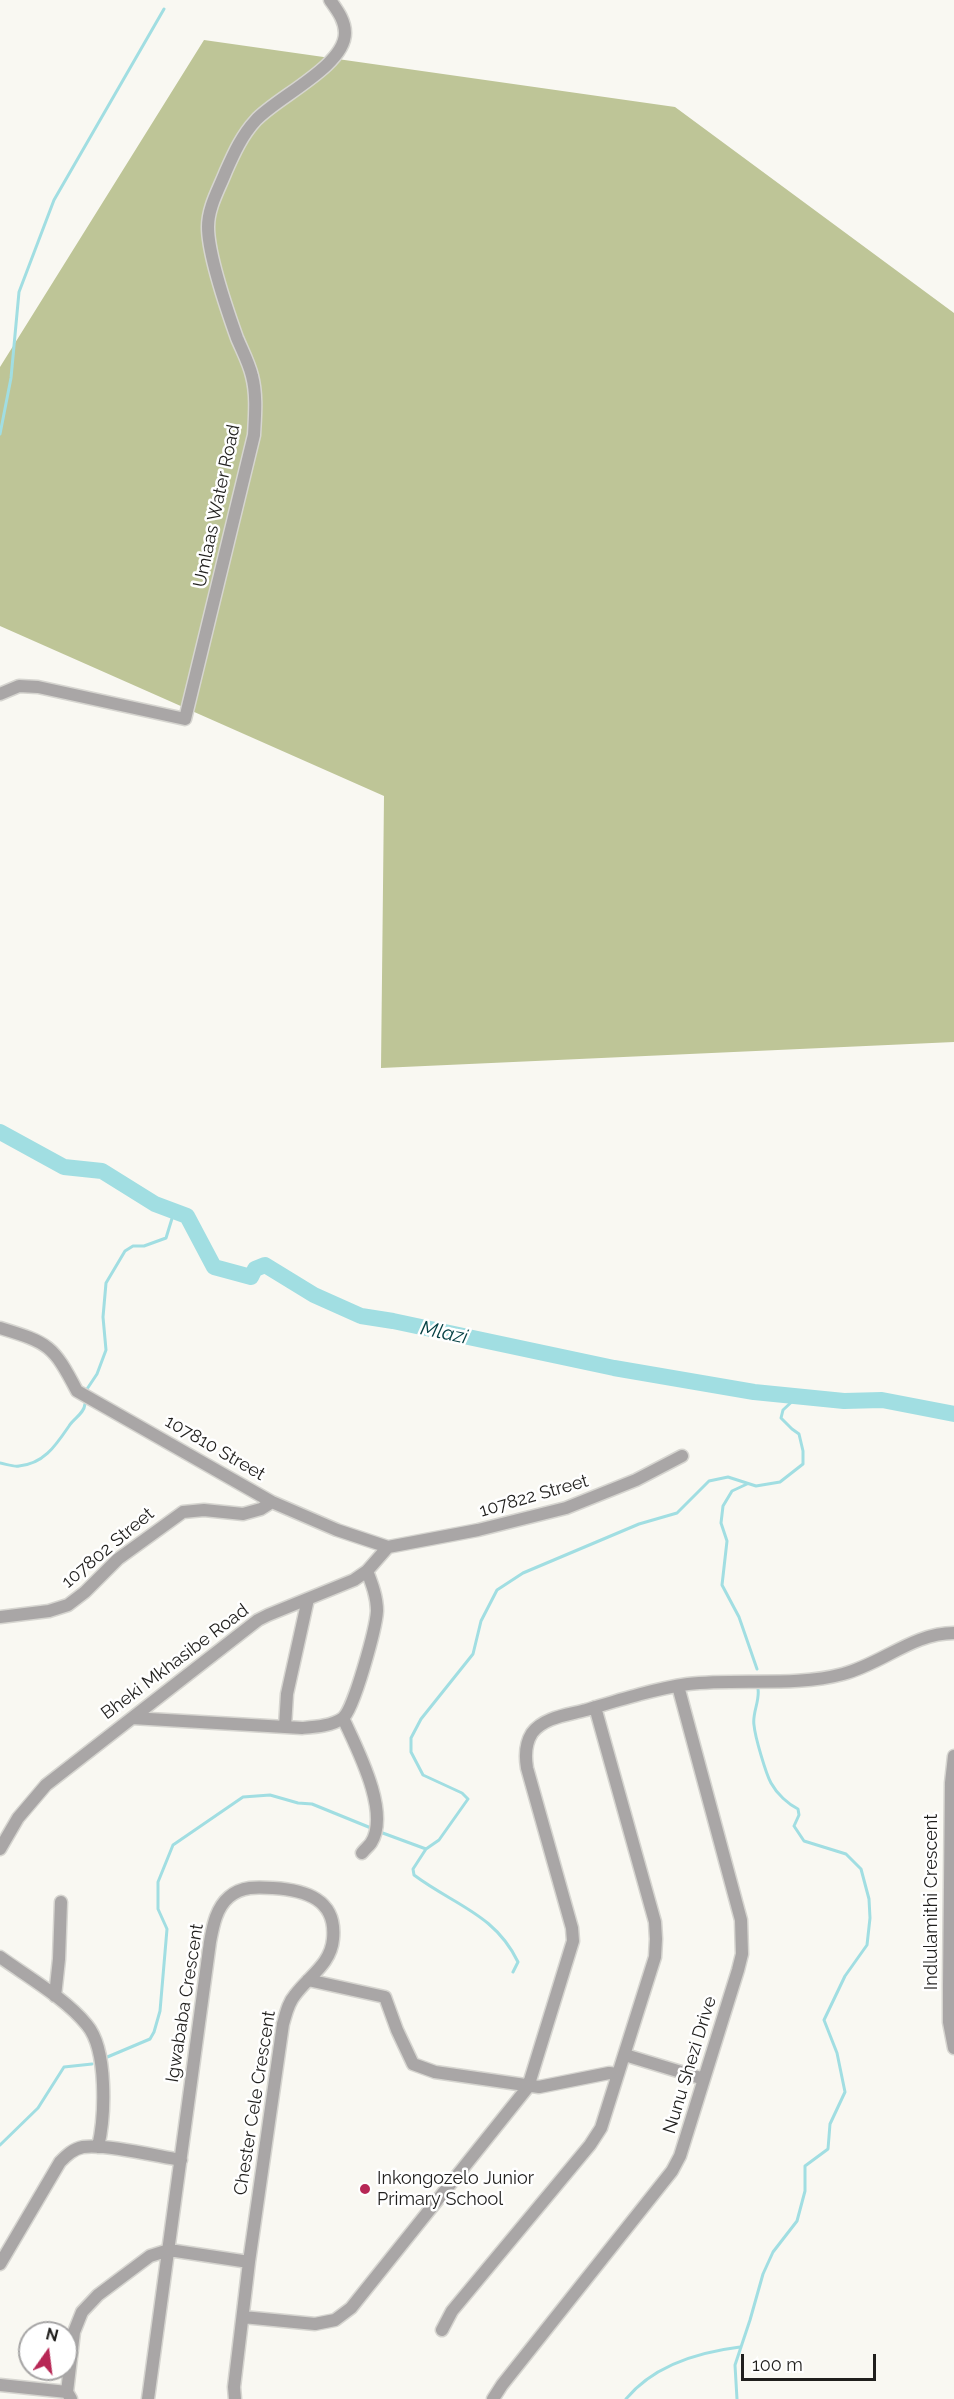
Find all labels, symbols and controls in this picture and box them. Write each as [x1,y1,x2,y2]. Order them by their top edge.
street label: Umlaas Water Road [189,423,245,589]
water label: Mlazi [418,1316,470,1350]
street label: 107810 Street [161,1411,269,1485]
street label: 107822 Street [477,1470,591,1522]
street label: 107802 Street [57,1503,159,1593]
street label: Bheki Mkhasibe Road [97,1600,253,1724]
street label: Indlulamithi Crescent [921,1814,943,1990]
street label: Igwababa Crescent [162,1922,208,2084]
street label: Nunu Shezi Drive [659,1994,721,2136]
street label: Chester Cele Crescent [230,2009,280,2197]
place label: Inkongozelo Junior Primary School [377,2168,534,2210]
marker: Inkongozelo Junior Primary School [358,2182,372,2196]
north arrow [18,2321,78,2381]
text: N [44,2324,60,2346]
scale bar [744,2342,879,2380]
text: 100 m [752,2354,803,2375]

